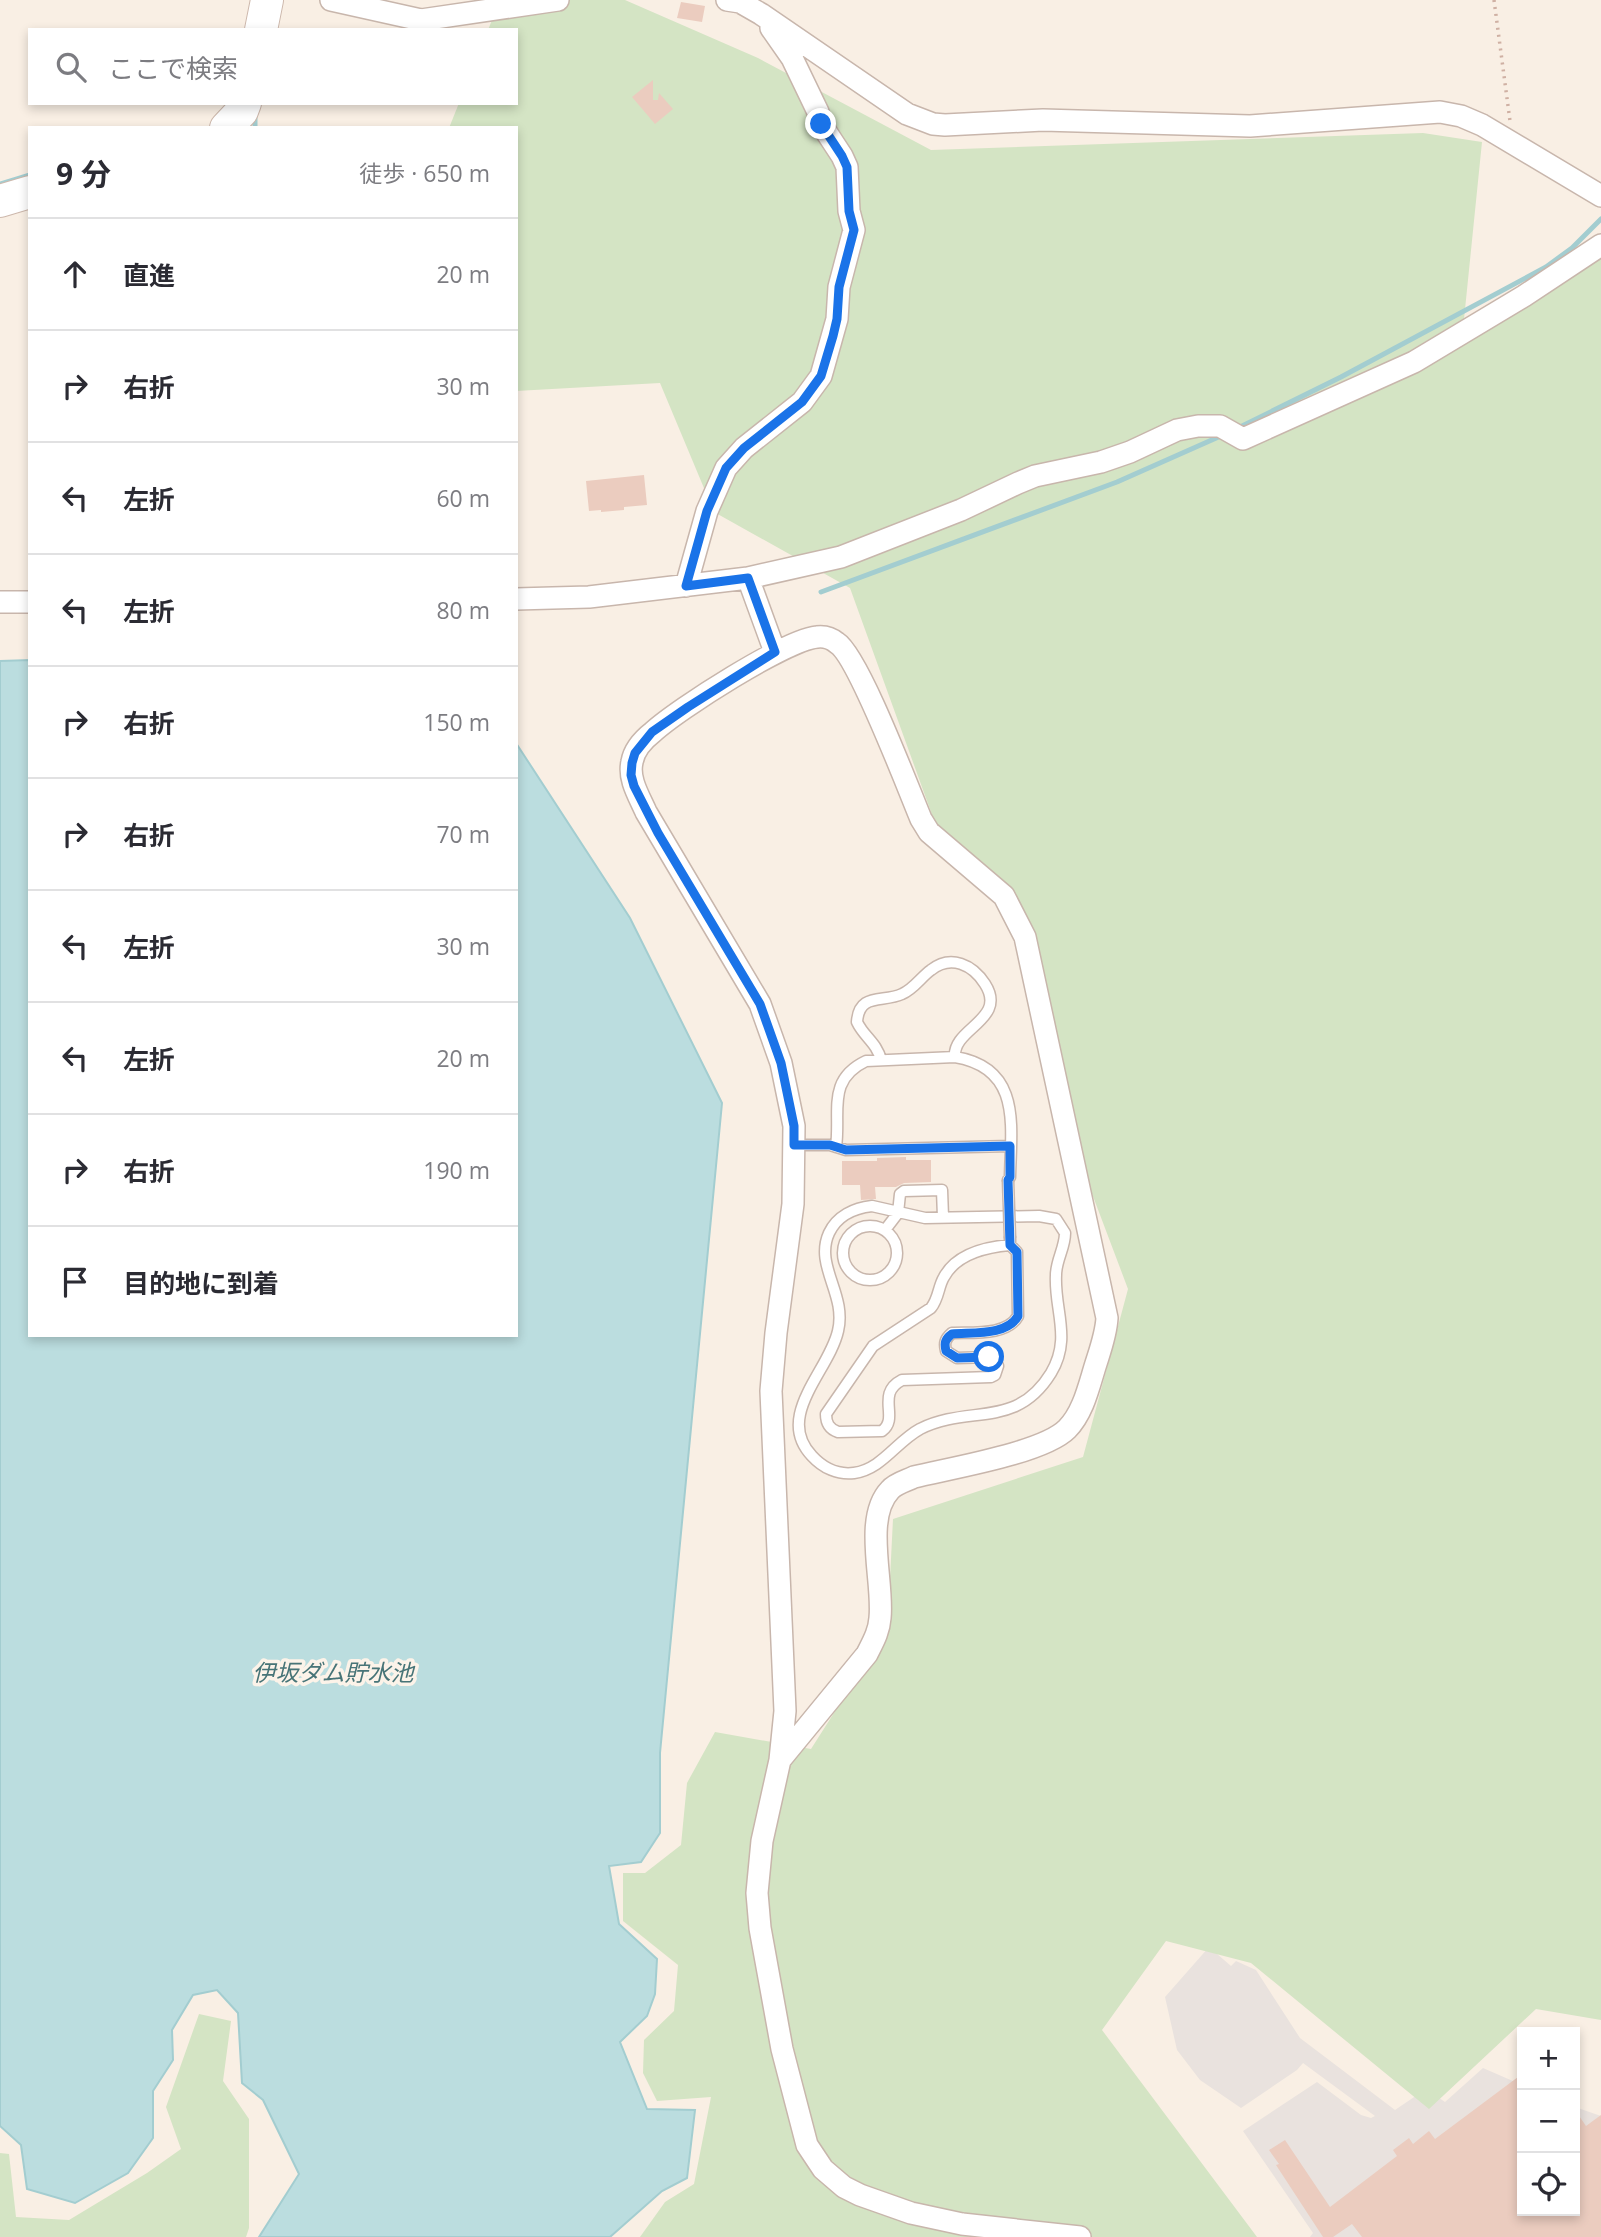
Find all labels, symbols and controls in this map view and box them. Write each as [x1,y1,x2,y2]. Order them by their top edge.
search box [28,28,518,105]
icon: search [52,48,90,86]
text: ここで検索 [108,50,238,86]
route end [805,108,836,139]
text: 9 分 [56,153,111,194]
text: 徒歩 · 650 m [359,157,490,189]
icon: ahead [56,255,94,293]
text: 直進 [123,257,175,293]
text: 20 m [436,258,490,290]
icon: right [56,367,94,405]
text: 右折 [123,369,175,405]
text: 30 m [436,370,490,402]
icon: left [56,479,94,517]
text: 左折 [123,481,175,517]
text: 60 m [436,482,490,514]
icon: left [56,591,94,629]
text: 左折 [123,593,175,629]
text: 80 m [436,594,490,626]
icon: right [56,703,94,741]
text: 右折 [123,705,175,741]
text: 150 m [423,706,490,738]
icon: right [56,815,94,853]
text: 右折 [123,817,175,853]
text: 70 m [436,818,490,850]
icon: left [56,927,94,965]
text: 左折 [123,929,175,965]
text: 30 m [436,930,490,962]
icon: left [56,1039,94,1077]
text: 左折 [123,1041,175,1077]
text: 20 m [436,1042,490,1074]
icon: right [56,1151,94,1189]
text: 右折 [123,1153,175,1189]
text: 190 m [423,1154,490,1186]
icon: arrive [56,1263,94,1301]
text: 目的地に到着 [123,1265,279,1301]
route start [973,1341,1004,1372]
water label: 伊坂ダム貯水池 [253,1656,416,1688]
map controls [1517,2027,1580,2216]
button: + [1517,2027,1580,2090]
button: − [1517,2090,1580,2153]
button: locate [1517,2153,1580,2216]

